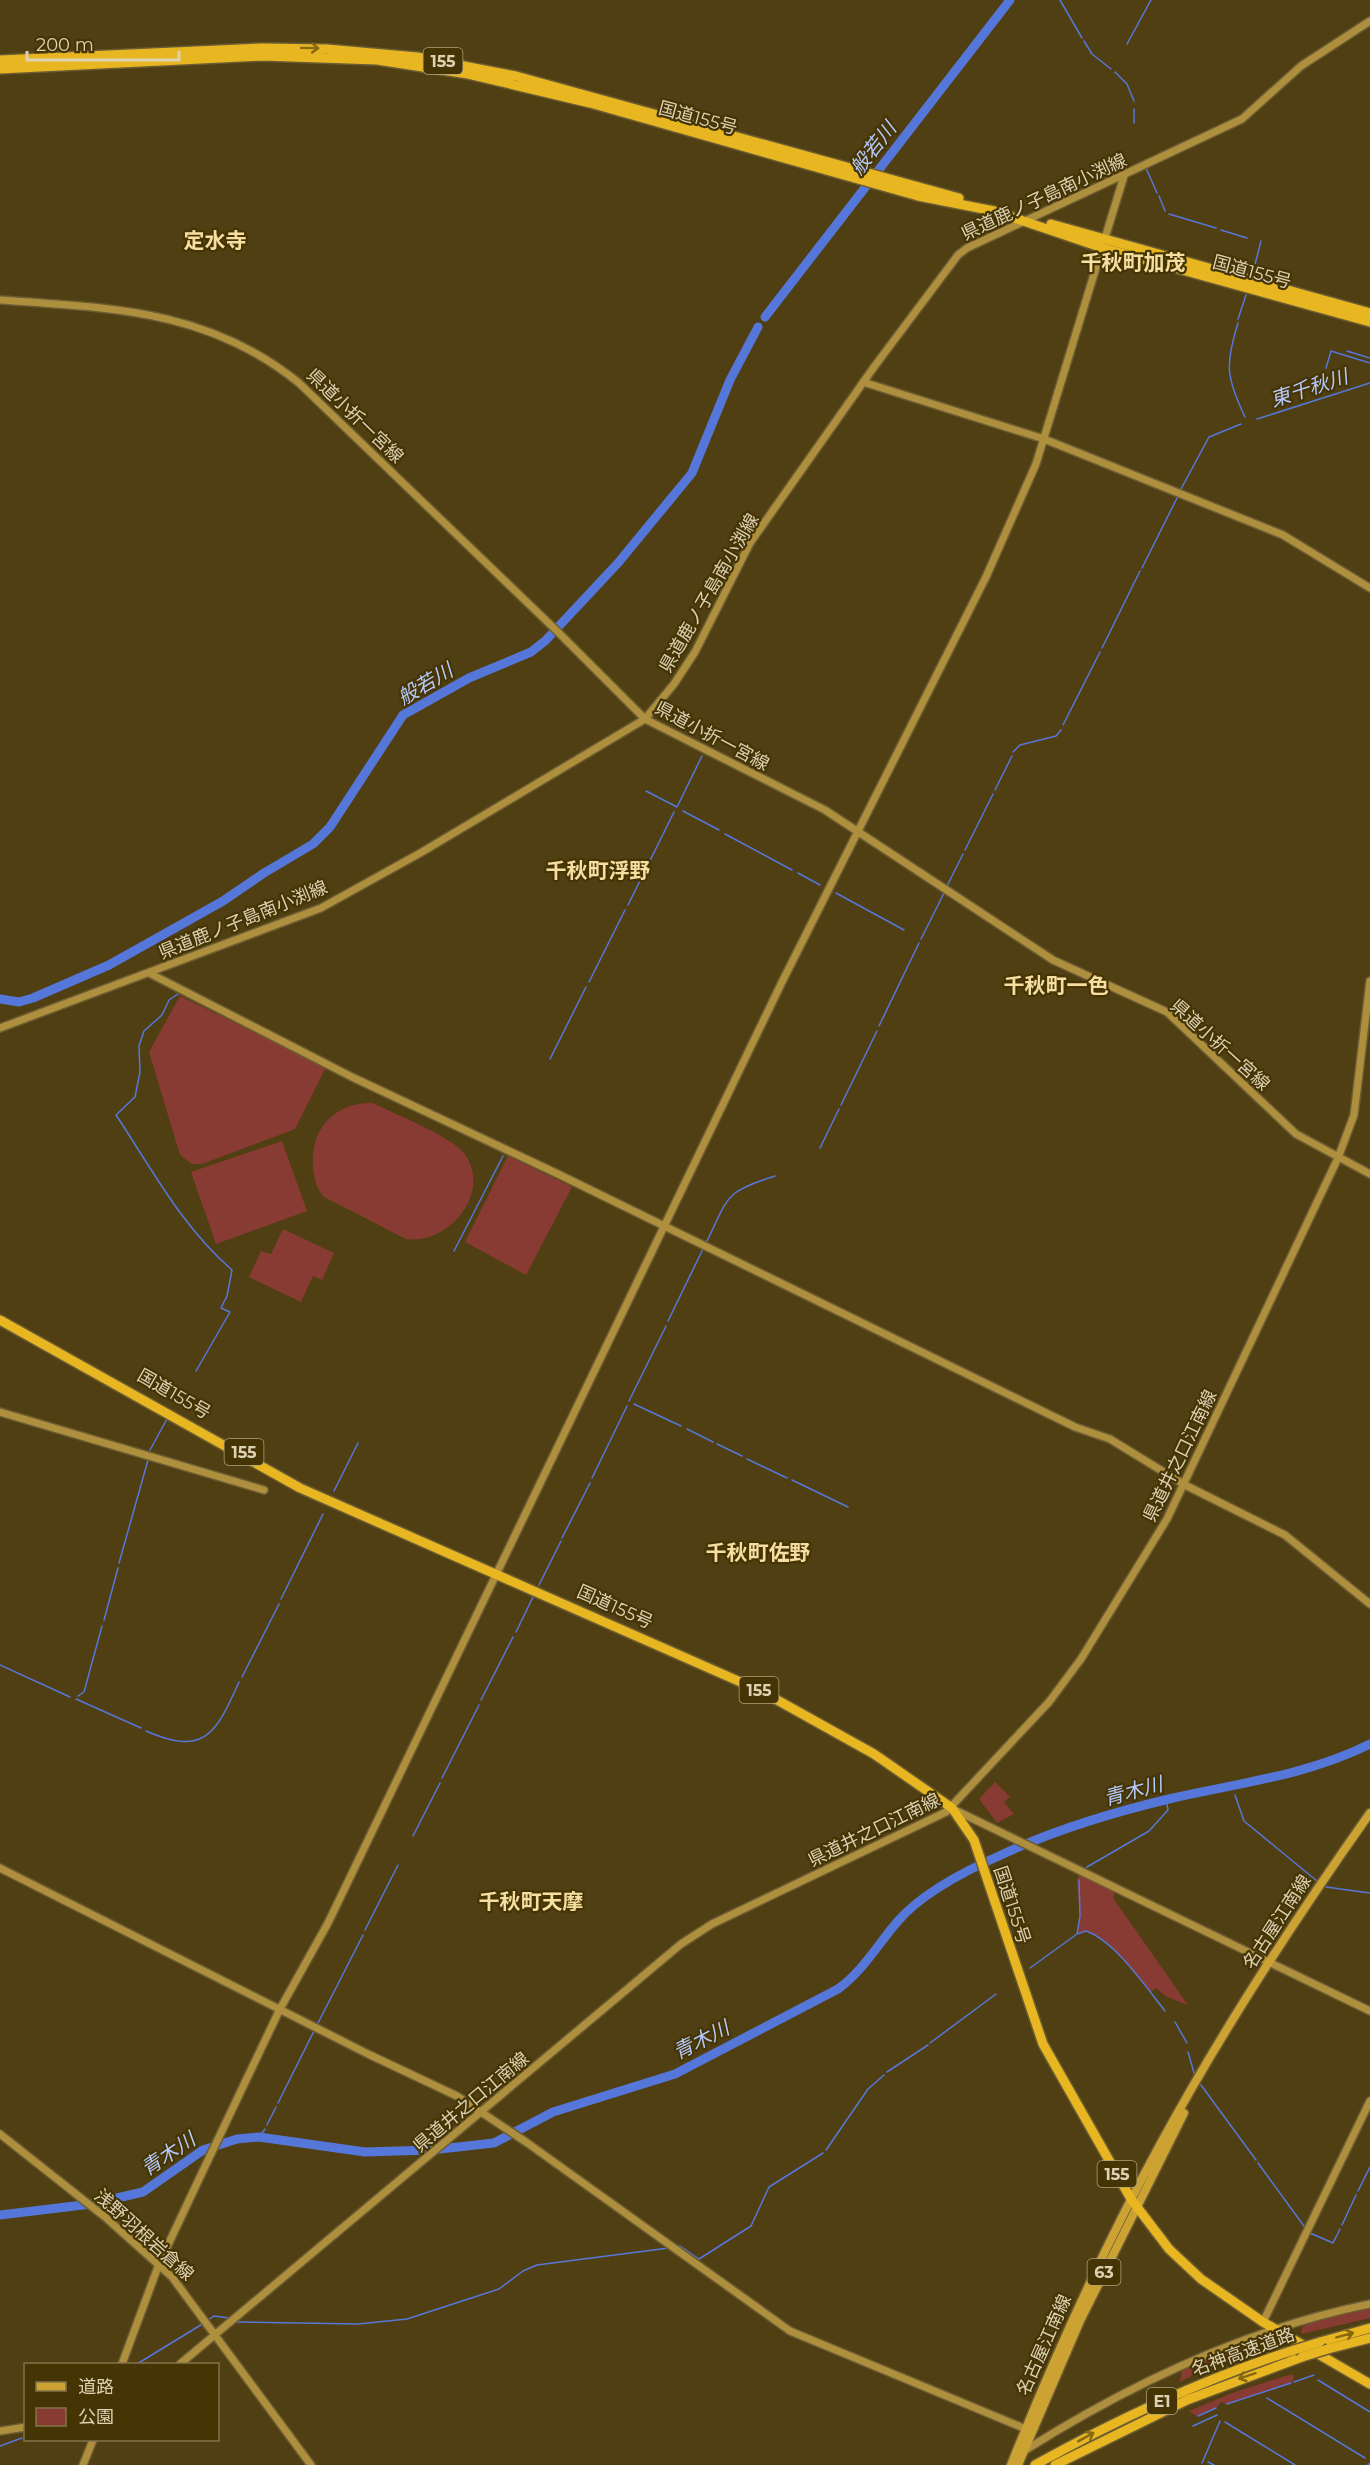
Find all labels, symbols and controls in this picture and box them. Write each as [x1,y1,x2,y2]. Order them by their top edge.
scale bar [27,24,178,62]
text: 200 m [36,34,94,56]
one-way arrow [300,42,320,54]
road number: 155 [424,48,462,74]
street label: 国道155号 [656,97,740,139]
water label: 般若川 [845,115,902,179]
street label: 県道鹿ノ子島南小渕線 [958,149,1130,245]
district label: 定水寺 [184,228,247,253]
district label: 千秋町加茂 [1081,250,1186,275]
street label: 国道155号 [1210,251,1294,293]
street label: 県道小折一宮線 [302,364,408,468]
water label: 東千秋川 [1267,364,1353,412]
street label: 県道鹿ノ子島南小渕線 [654,510,764,676]
water label: 般若川 [393,657,459,710]
street label: 県道小折一宮線 [651,697,773,775]
district label: 千秋町浮野 [546,858,651,883]
street label: 県道鹿ノ子島南小渕線 [155,876,331,964]
district label: 千秋町一色 [1004,973,1109,998]
street label: 県道小折一宮線 [1166,995,1274,1095]
street label: 国道155号 [134,1364,214,1424]
street label: 県道井之口江南線 [1139,1386,1221,1526]
road number: 155 [224,1439,264,1465]
district label: 千秋町佐野 [706,1540,811,1565]
street label: 国道155号 [574,1581,656,1633]
road number: 155 [740,1677,778,1703]
water label: 青木川 [1101,1771,1167,1810]
street label: 県道井之口江南線 [804,1789,944,1871]
street label: 国道155号 [989,1863,1035,1947]
street label: 名古屋江南線 [1238,1871,1316,1973]
district label: 千秋町天摩 [479,1889,584,1914]
water label: 青木川 [669,2015,735,2064]
street label: 県道井之口江南線 [409,2047,533,2157]
water label: 青木川 [136,2126,201,2181]
road number: 155 [1098,2161,1136,2187]
street label: 浅野羽根岩倉線 [90,2185,198,2285]
road number: 63 [1088,2259,1120,2285]
street label: 名古屋江南線 [1012,2291,1076,2399]
street label: 名神高速道路 [1188,2323,1298,2381]
one-way arrow [1335,2329,1354,2340]
legend [24,2363,219,2441]
one-way arrow [1238,2371,1257,2382]
text: 道路 [78,2376,114,2398]
road number: E1 [1147,2388,1177,2414]
text: 公園 [78,2406,114,2428]
one-way arrow [1077,2431,1095,2442]

